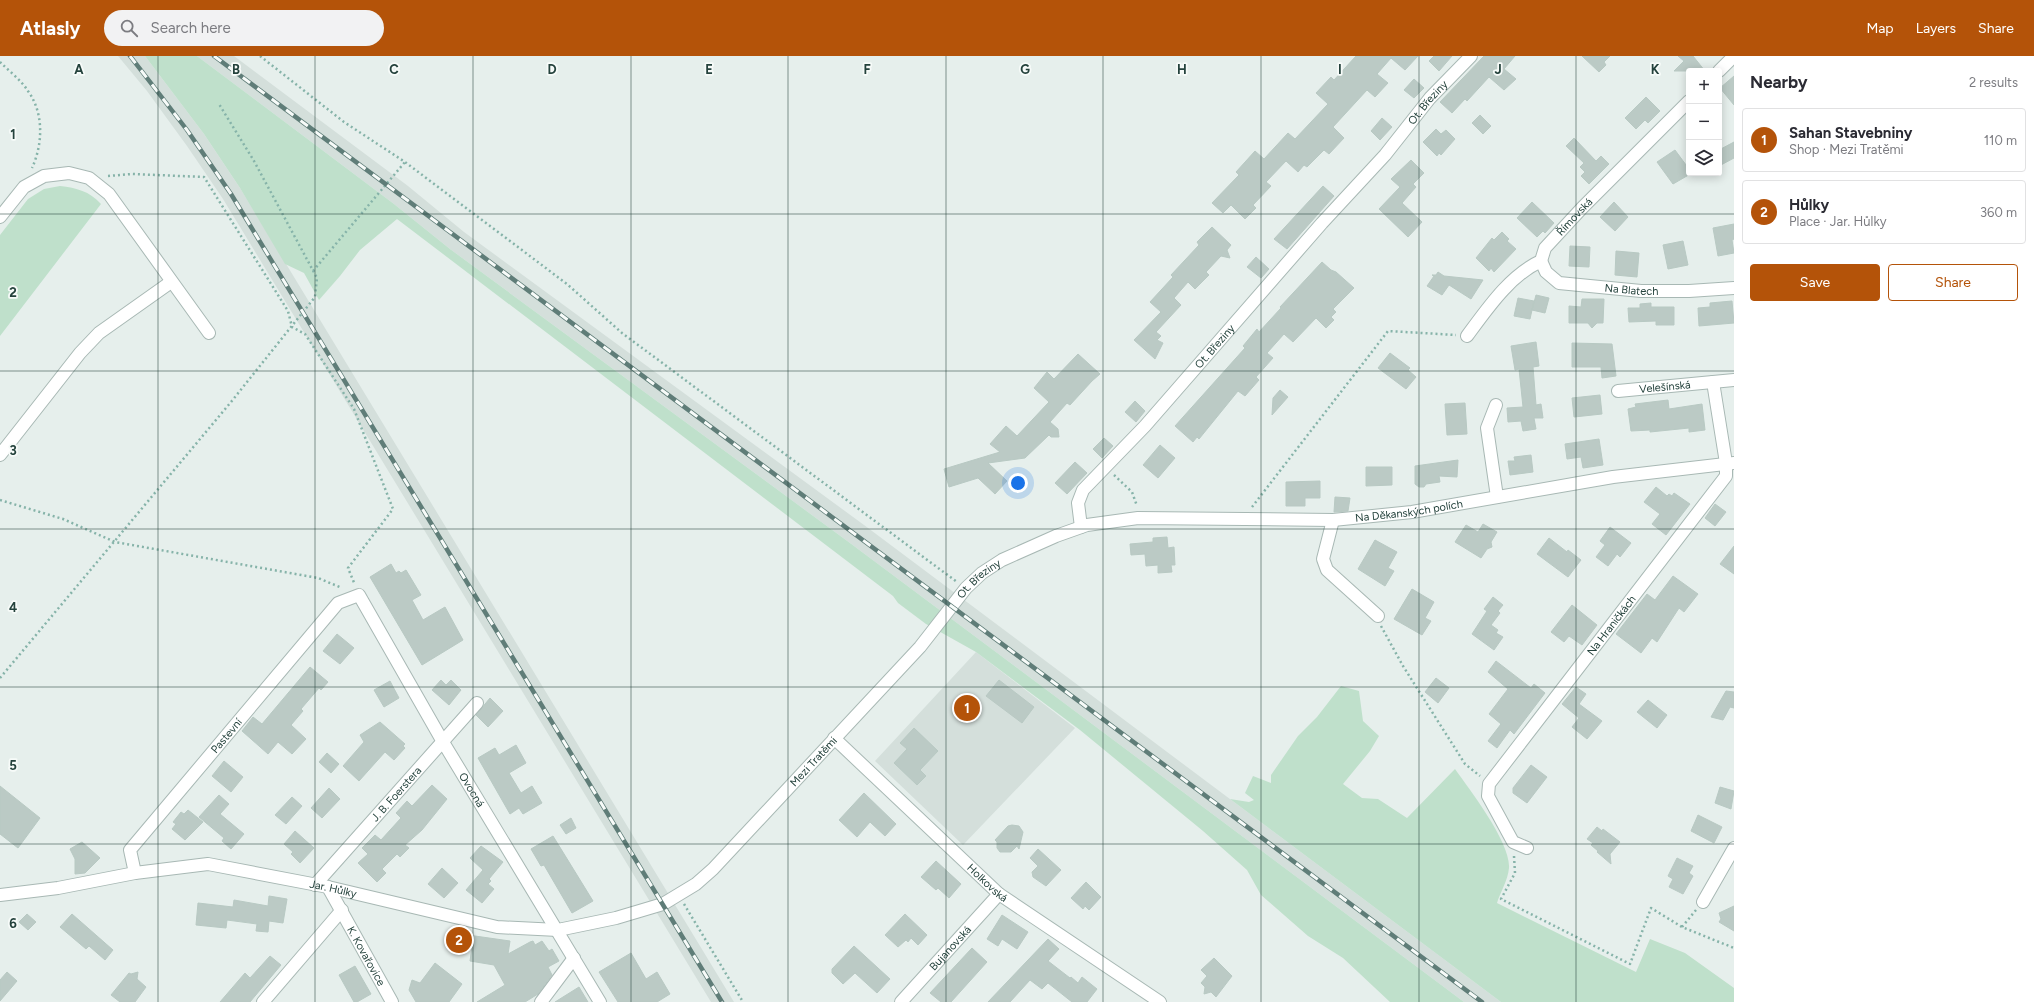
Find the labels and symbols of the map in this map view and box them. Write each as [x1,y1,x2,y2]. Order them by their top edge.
text: A [74,62,84,77]
text: B [232,62,240,77]
text: C [389,62,399,77]
text: D [547,62,557,77]
text: E [705,62,713,77]
text: F [863,62,871,77]
text: G [1020,62,1030,77]
text: H [1177,62,1187,77]
text: I [1338,62,1342,77]
text: J [1494,62,1502,77]
text: K [1651,62,1660,77]
street label: Ot. Březiny [1405,77,1450,127]
text: 1 [10,127,16,142]
street label: Římovská [1553,195,1595,238]
street label: Na Blatech [1604,281,1658,298]
text: 2 [9,285,17,300]
street label: Ot. Březiny [1192,321,1237,371]
street label: Velešínská [1639,378,1691,395]
text: 3 [9,443,17,458]
your location [1008,473,1028,493]
street label: Na Děkanských polích [1355,497,1464,524]
street label: Ot. Březiny [954,556,1003,601]
street label: Na Hraničkách [1584,593,1638,658]
text: 4 [9,600,17,615]
pin: 1 [954,693,980,723]
street label: Pastevní [208,715,245,756]
street label: Mezi Tratěmi [787,734,840,789]
text: 5 [9,758,17,773]
street label: J. B. Foerstera [368,764,424,824]
street label: Ovocná [456,770,487,809]
street label: Holkovská [965,861,1010,904]
street label: Jar. Hůlky [309,877,358,900]
text: 6 [9,916,17,931]
street label: Bujanovská [927,923,974,973]
street label: K. Kovařovice [345,924,388,988]
pin: 2 [446,925,472,955]

